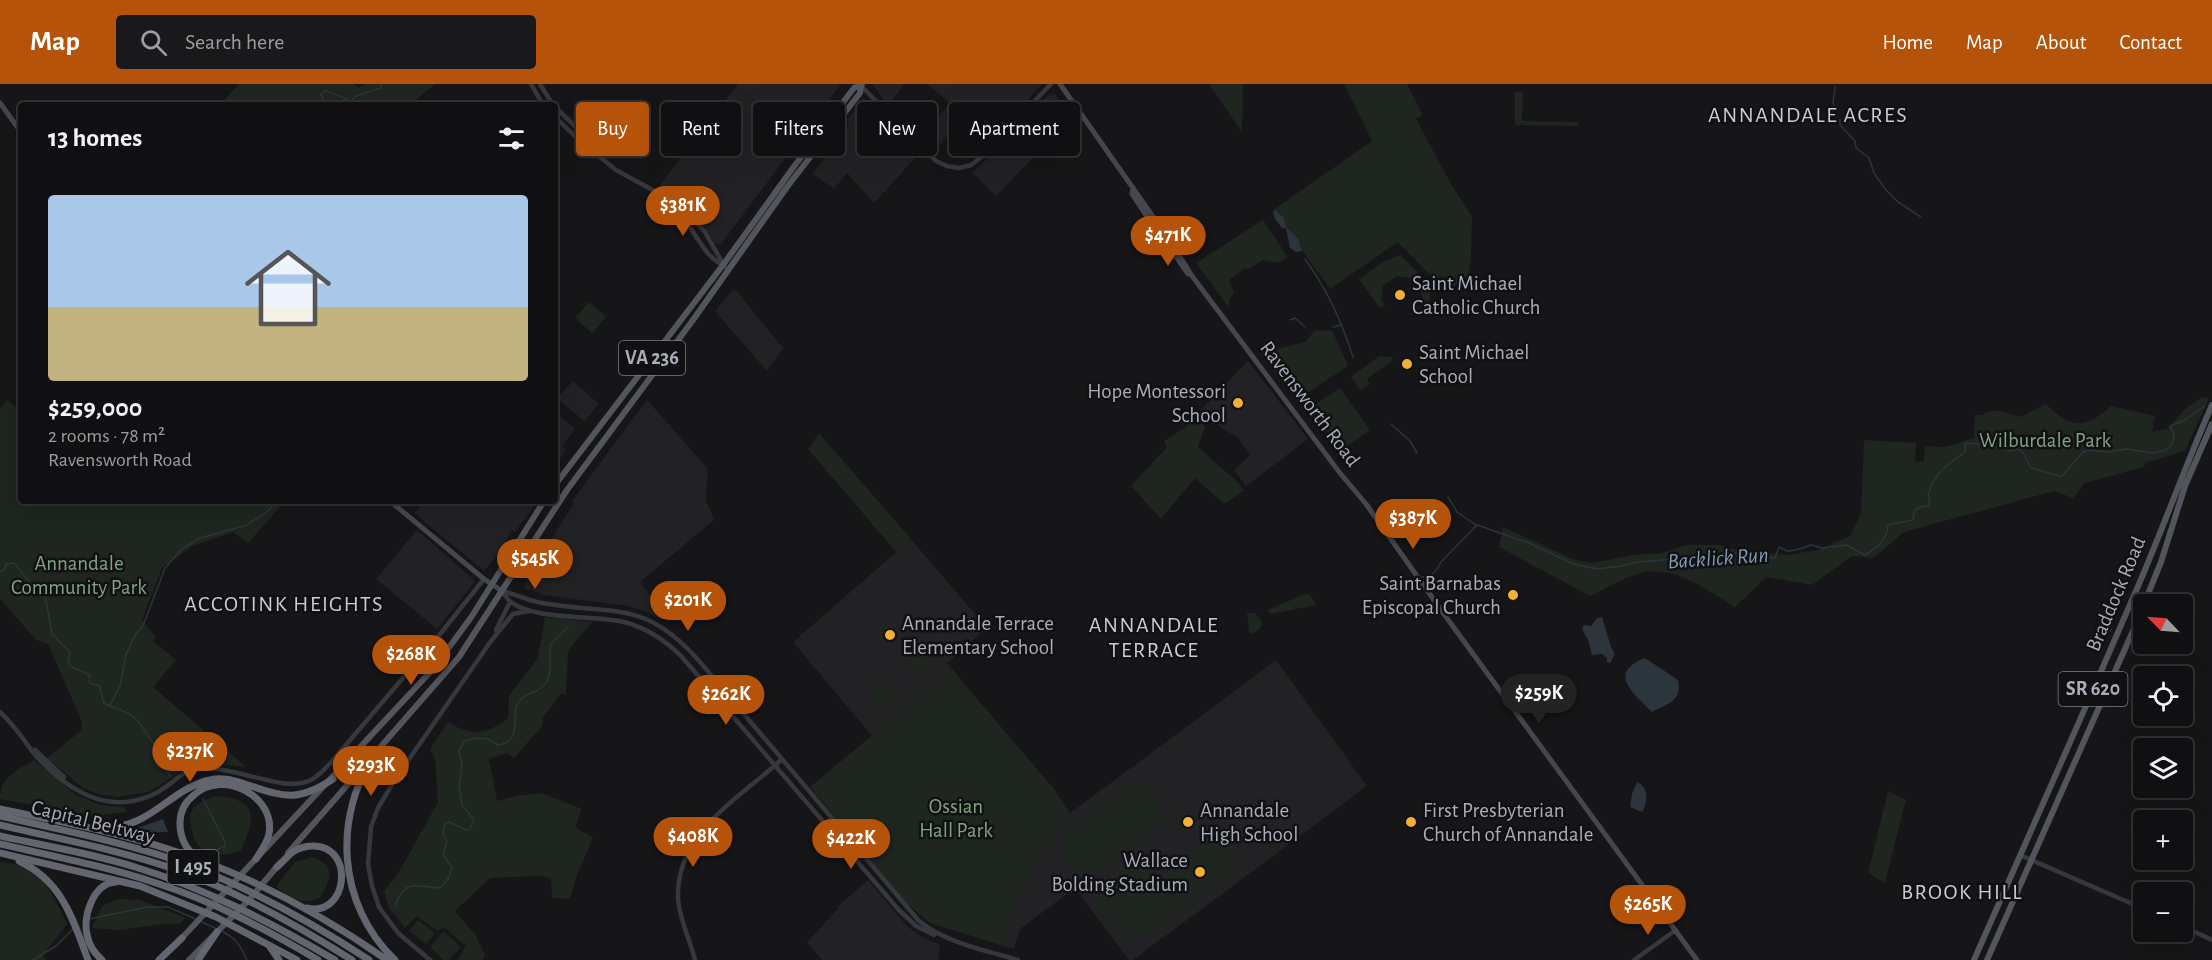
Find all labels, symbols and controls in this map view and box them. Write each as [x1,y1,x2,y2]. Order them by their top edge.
search box [116,15,536,69]
icon: search [137,26,170,59]
text: Map [30,28,80,56]
text: Search here [185,31,284,53]
text: Home [1882,32,1933,53]
text: Map [1966,32,2003,53]
text: About [2036,32,2086,53]
text: Contact [2119,32,2182,53]
chip: Buy [576,102,649,156]
chip: Rent [661,102,741,156]
chip: Filters [753,102,845,156]
chip: New [857,102,937,156]
chip: Apartment [949,102,1080,156]
district label: ANNANDALE ACRES [1708,104,1908,126]
icon: filters [495,122,528,155]
text: 13 homes [48,125,142,151]
pin: $381K [641,186,725,237]
text: $381K [660,195,706,215]
pin: $471K [1126,216,1210,267]
text: $471K [1145,225,1191,245]
icon: home [234,234,342,342]
place label: Saint Michael Catholic Church [1412,273,1540,318]
marker: Saint Michael Catholic Church [1393,288,1407,302]
street label: Ravensworth Road [1256,337,1364,471]
road number: VA 236 [619,341,685,375]
place label: Saint Michael School [1419,342,1529,387]
marker: Saint Michael School [1400,357,1414,371]
place label: Hope Montessori School [1087,381,1226,426]
text: $259,000 [48,395,142,421]
marker: Hope Montessori School [1231,396,1245,410]
text: 2 rooms · 78 m² [48,426,165,446]
park label: Wilburdale Park [1979,430,2112,451]
text: Ravensworth Road [48,450,192,470]
pin: $387K [1371,499,1455,550]
text: $387K [1389,508,1437,528]
street label: Braddock Road [2082,534,2150,654]
pin: $545K [493,539,577,590]
water label: Backlick Run [1667,543,1769,573]
text: $545K [511,548,559,568]
park label: Annandale Community Park [11,553,147,598]
place label: Saint Barnabas Episcopal Church [1362,573,1501,618]
pin: $201K [646,581,730,632]
marker: Saint Barnabas Episcopal Church [1506,588,1520,602]
text: $201K [664,590,712,610]
district label: ACCOTINK HEIGHTS [184,593,384,615]
north arrow [2133,594,2193,654]
map controls [2133,594,2193,942]
place label: Annandale Terrace Elementary School [902,613,1054,658]
district label: ANNANDALE TERRACE [1089,614,1219,661]
marker: Annandale Terrace Elementary School [883,628,897,642]
pin: $268K [369,635,453,686]
text: $268K [386,644,436,664]
button: locate [2133,666,2193,726]
road number: SR 620 [2058,672,2128,706]
pin: $259K [1497,674,1581,725]
pin: $262K [684,675,768,726]
text: $259K [1515,683,1563,703]
text: $262K [701,684,751,704]
pin: $237K [148,732,232,783]
button: layers [2133,738,2193,798]
text: $237K [166,741,214,761]
pin: $293K [329,746,413,797]
text: $293K [347,755,395,775]
park label: Ossian Hall Park [919,796,993,841]
street label: Capital Beltway [29,797,157,847]
place label: Annandale High School [1200,800,1298,845]
place label: First Presbyterian Church of Annandale [1423,800,1593,845]
button: + [2133,810,2193,870]
marker: Annandale High School [1181,815,1195,829]
marker: First Presbyterian Church of Annandale [1404,815,1418,829]
pin: $408K [651,817,735,868]
pin: $422K [809,819,893,870]
text: $408K [667,826,719,846]
text: $422K [826,828,876,848]
road number: I 495 [168,850,218,884]
place label: Wallace Bolding Stadium [1051,850,1188,895]
marker: Wallace Bolding Stadium [1193,865,1207,879]
district label: BROOK HILL [1901,881,2023,903]
button: − [2133,882,2193,942]
pin: $265K [1606,885,1690,936]
text: $265K [1624,894,1672,914]

